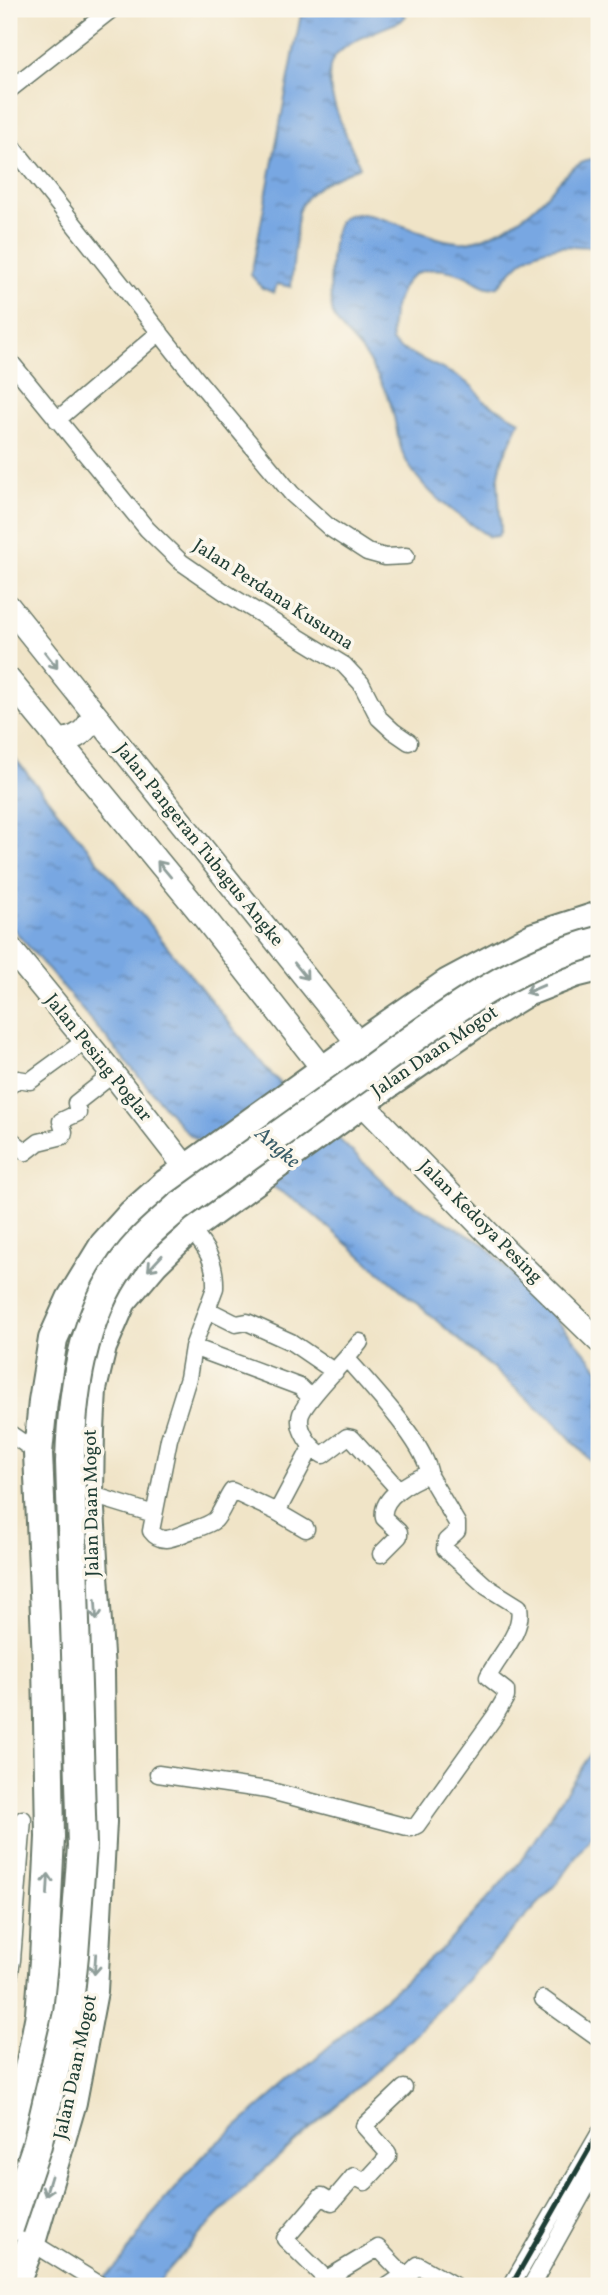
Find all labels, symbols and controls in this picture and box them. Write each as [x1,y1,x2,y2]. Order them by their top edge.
street label: Jalan Perdana Kusuma [187,533,359,657]
one-way arrow [44,651,59,669]
street label: Jalan Pangeran Tubagus Angke [109,738,289,952]
one-way arrow [156,860,171,878]
one-way arrow [294,962,309,980]
one-way arrow [524,983,546,996]
street label: Jalan Pesing Poglar [38,988,158,1128]
street label: Jalan Daan Mogot [366,1000,504,1104]
water label: Angke [247,1120,306,1176]
street label: Jalan Kedoya Pesing [412,1154,548,1290]
one-way arrow [146,1254,163,1271]
street label: Jalan Daan Mogot [78,1429,106,1577]
one-way arrow [89,1598,102,1621]
one-way arrow [42,1873,55,1896]
one-way arrow [88,1952,101,1975]
street label: Jalan Daan Mogot [48,1992,104,2142]
one-way arrow [41,2175,54,2197]

